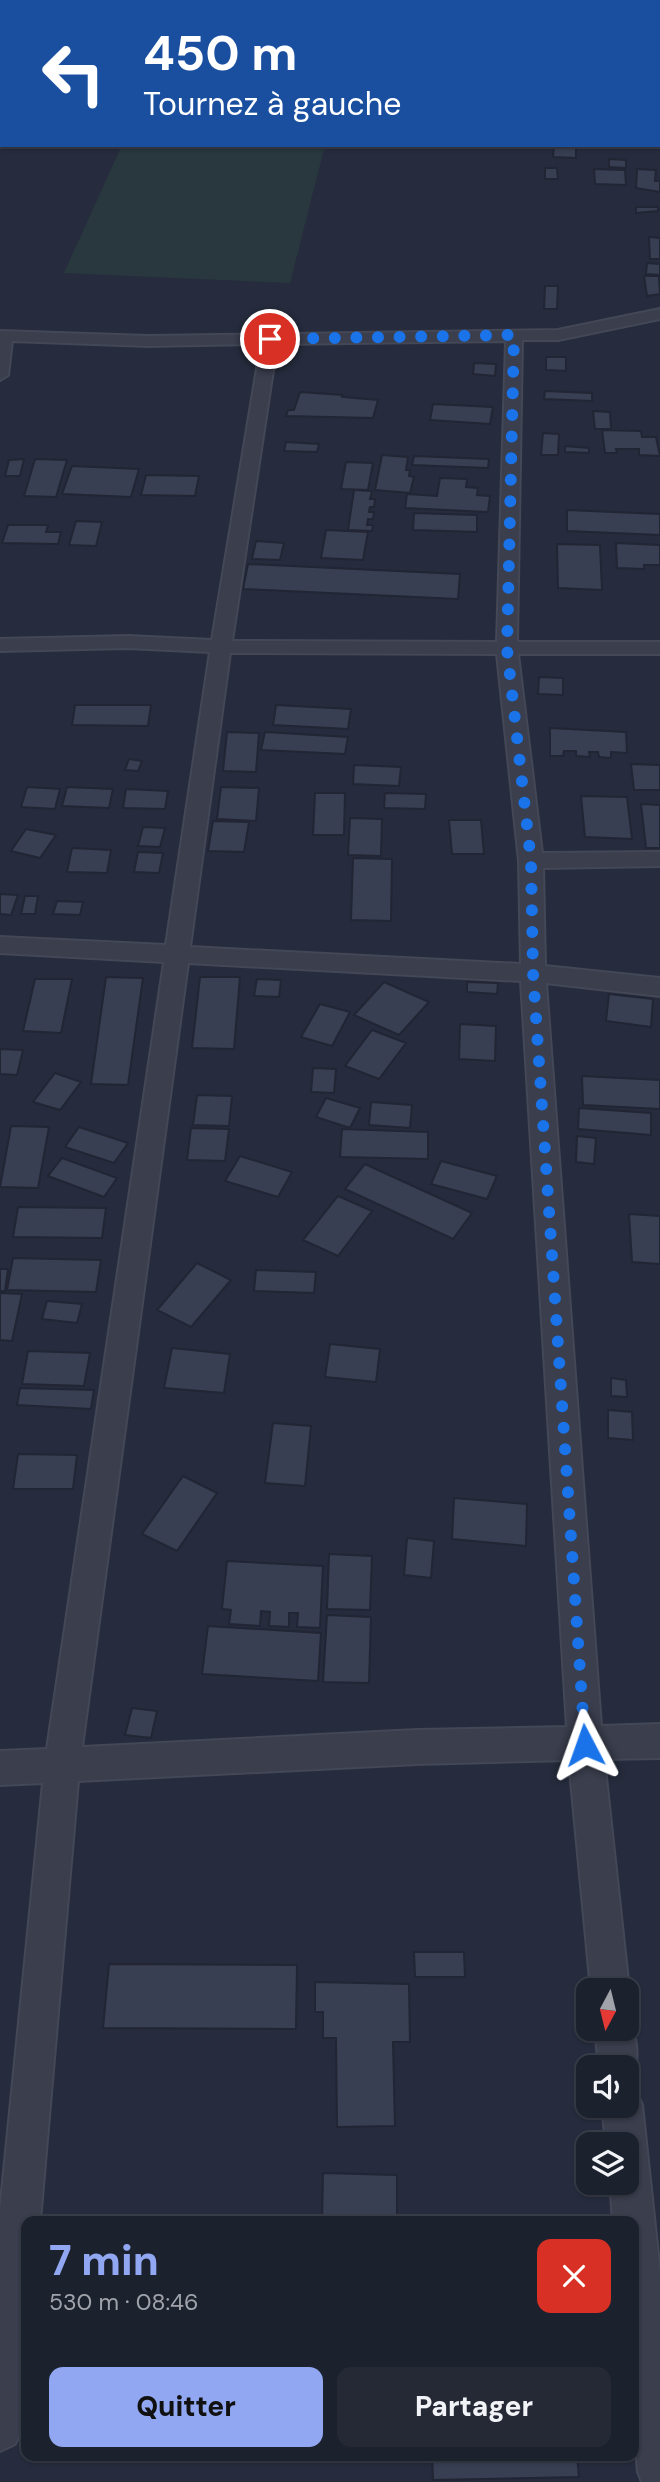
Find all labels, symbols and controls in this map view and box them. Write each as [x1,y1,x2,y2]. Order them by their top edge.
text: 450 m [143,21,297,85]
icon: left [28,28,119,119]
text: Tournez à gauche [143,83,401,125]
pin [240,309,300,369]
icon: arrive [251,320,289,358]
position arrow [548,1708,622,1782]
north arrow [576,1978,639,2040]
map controls [576,1978,639,2195]
button: sound [576,2055,639,2118]
button: layers [576,2132,639,2195]
text: 7 min [49,2233,159,2288]
button: close [537,2239,611,2313]
text: 530 m · 08:46 [49,2287,199,2317]
button: Quitter [49,2367,323,2447]
button: Partager [337,2367,611,2447]

